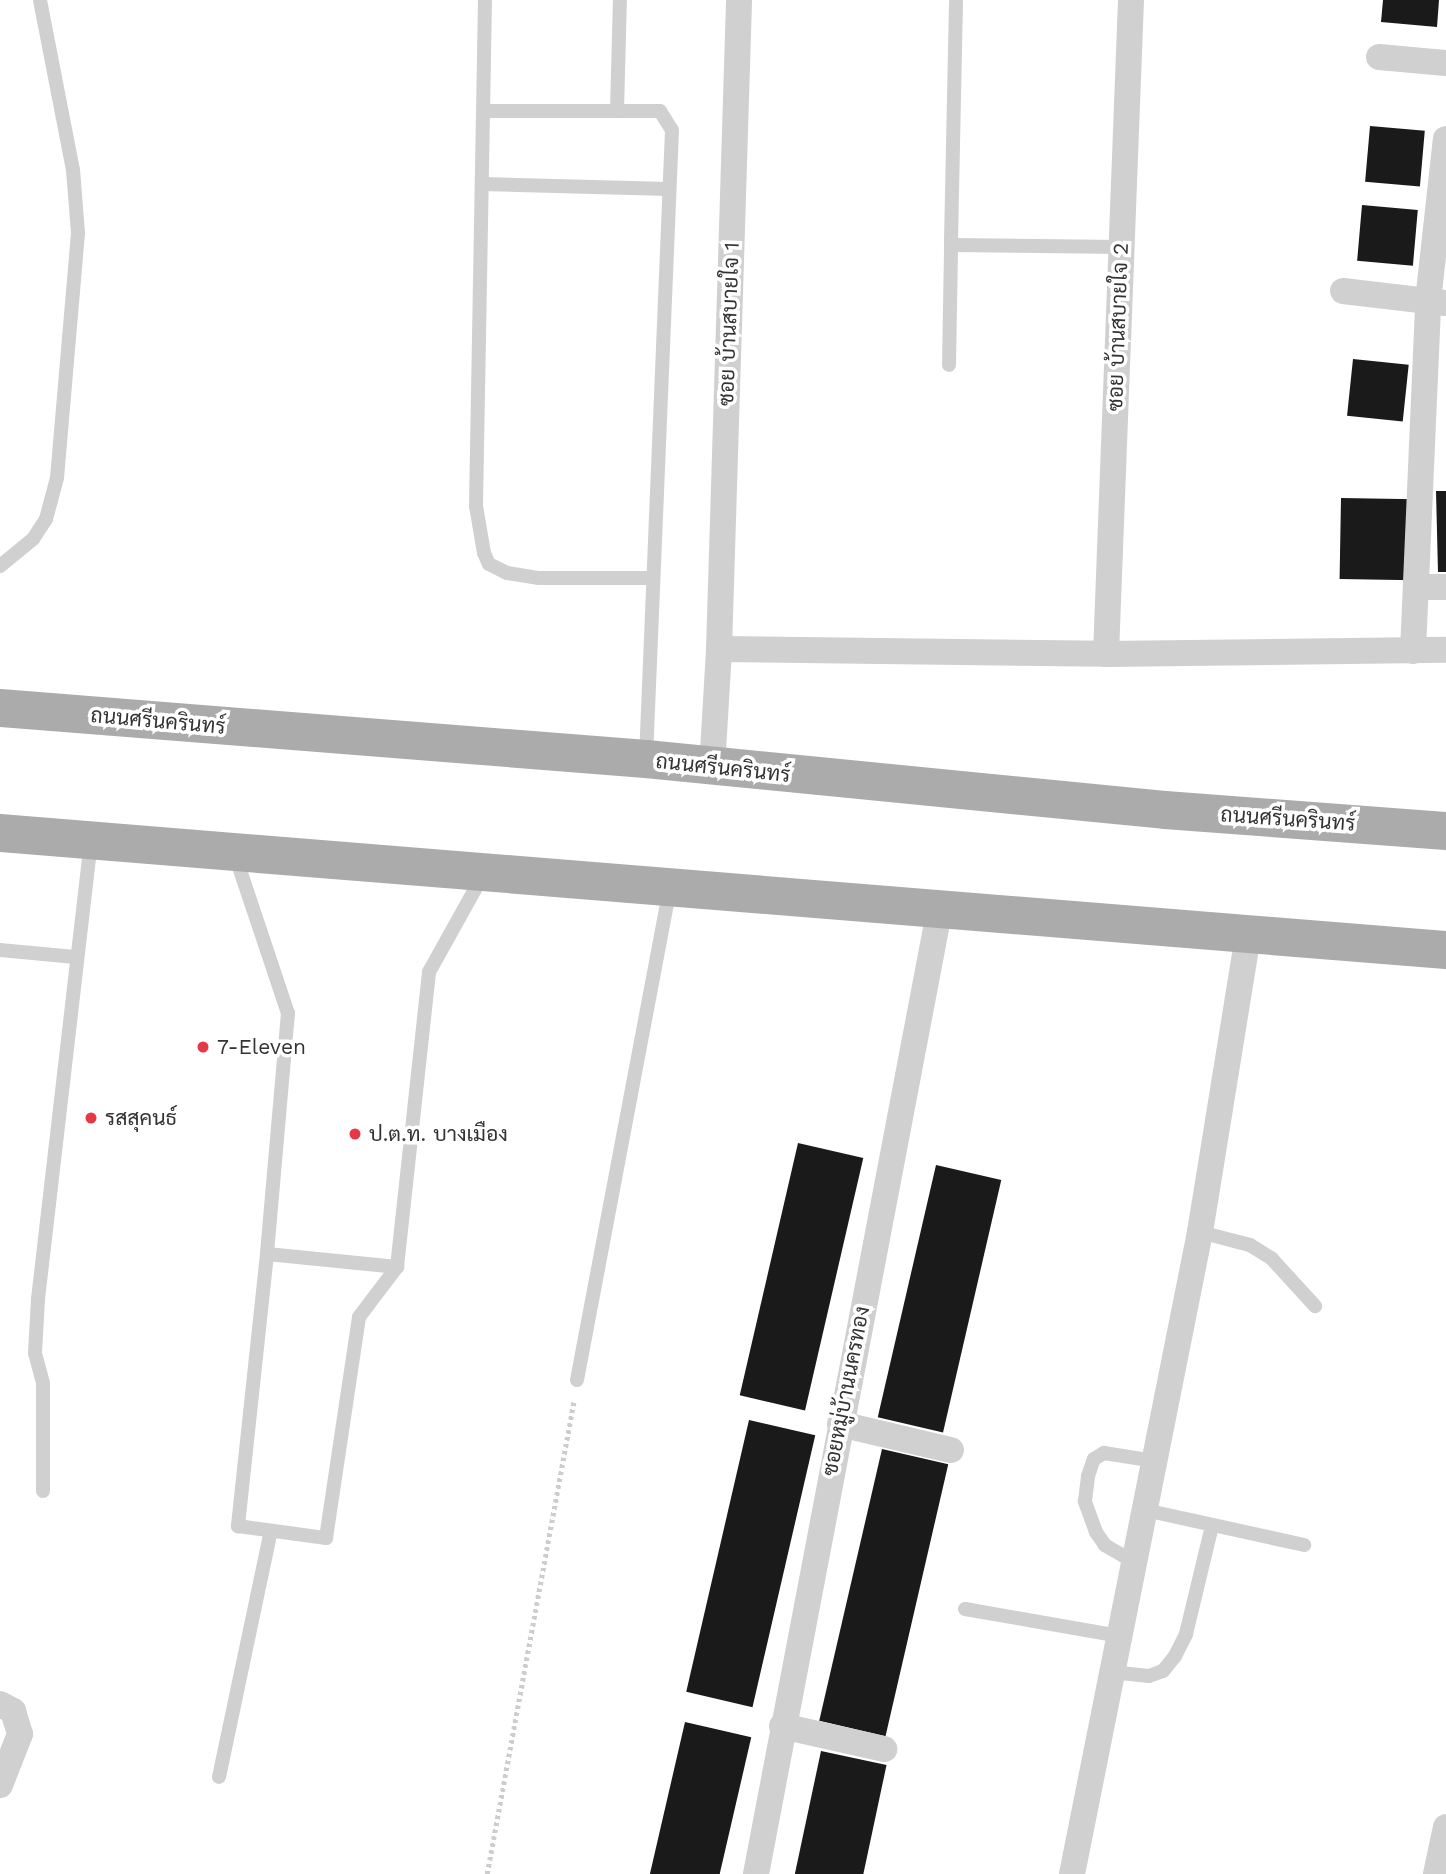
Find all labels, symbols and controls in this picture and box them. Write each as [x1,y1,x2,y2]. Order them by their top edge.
street label: ซอย บ้านสบายใจ 1 [714,241,744,407]
street label: ซอย บ้านสบายใจ 2 [1102,242,1134,412]
street label: ถนนศรีนครินทร์ [90,703,226,739]
street label: ถนนศรีนครินทร์ [654,748,792,788]
street label: ถนนศรีนครินทร์ [1220,802,1356,836]
place label: 7-Eleven [217,1034,306,1060]
marker: 7-Eleven [195,1039,211,1055]
place label: รสสุคนธ์ [105,1105,177,1131]
marker: รสสุคนธ์ [83,1110,99,1126]
place label: ป.ต.ท. บางเมือง [369,1121,508,1147]
marker: ป.ต.ท. บางเมือง [347,1126,363,1142]
street label: ซอยหมู่บ้านนครทอง [817,1304,875,1478]

